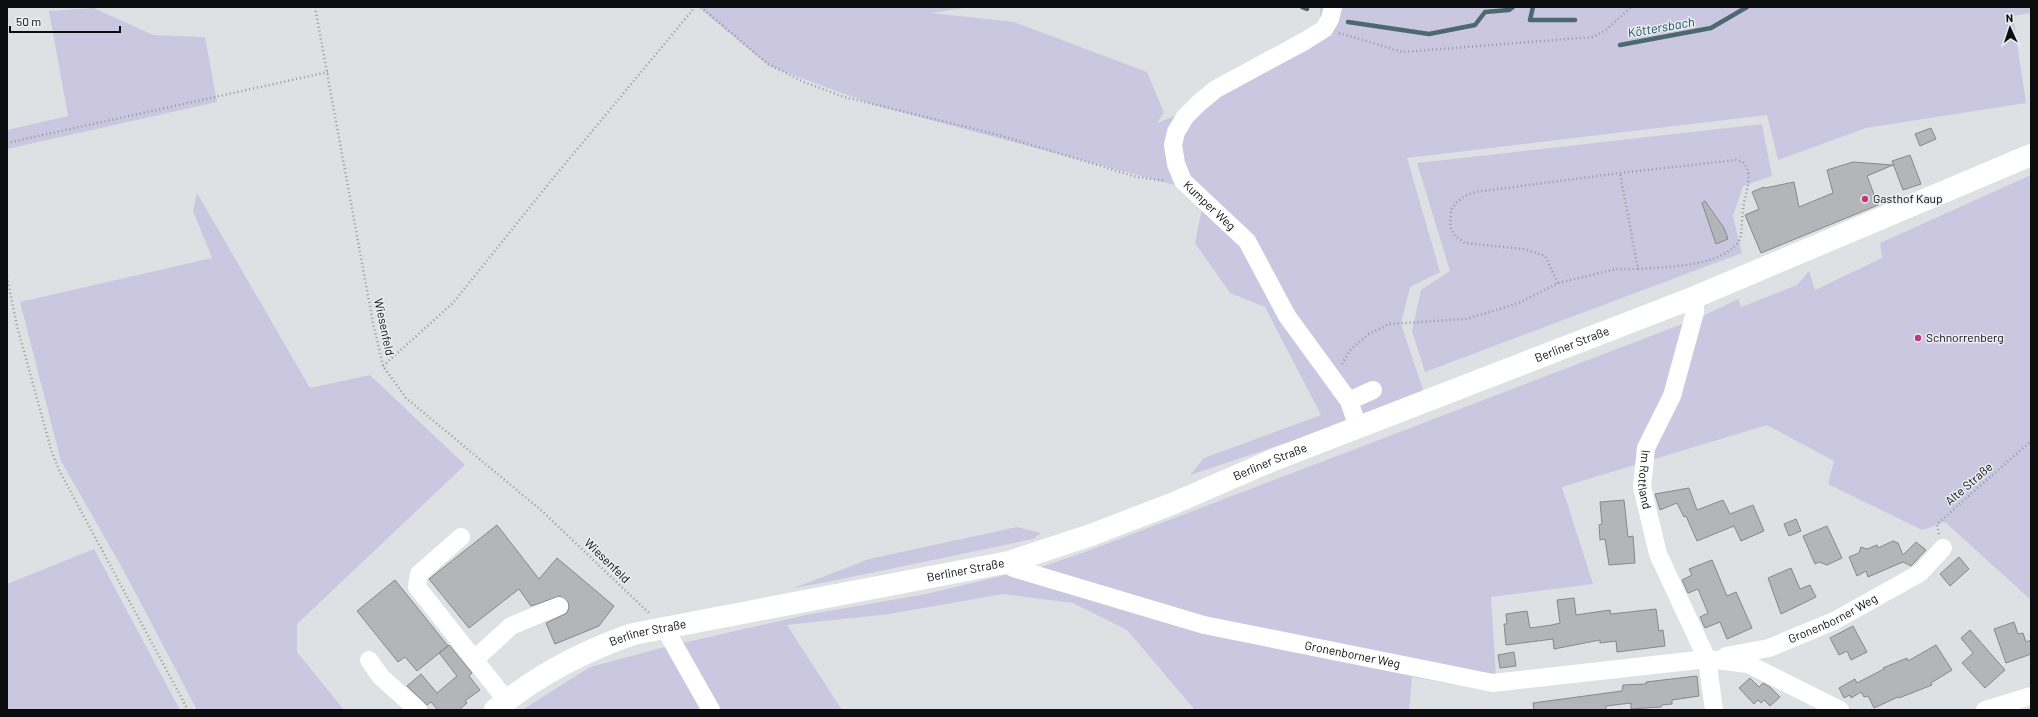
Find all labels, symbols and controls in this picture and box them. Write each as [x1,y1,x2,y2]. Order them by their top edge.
scale bar [10,8,120,34]
north arrow [1990,8,2030,48]
text: N [2005,11,2013,24]
water label: Köttersbach [1626,13,1696,41]
text: 50 m [16,14,41,28]
street label: Kumper Weg [1181,177,1239,233]
place label: Gasthof Kaup [1873,191,1943,205]
marker: Gasthof Kaup [1860,194,1870,204]
street label: Wiesenfeld [372,297,398,357]
street label: Berliner Straße [1532,323,1611,364]
place label: Schnorrenberg [1926,330,2004,344]
marker: Schnorrenberg [1913,333,1923,343]
street label: Berliner Straße [1231,440,1309,483]
street label: Im Rottland [1636,449,1655,510]
street label: Alte Straße [1942,459,1995,508]
street label: Wiesenfeld [582,535,633,585]
street label: Berliner Straße [925,555,1005,584]
street label: Gronenborner Weg [1786,590,1879,645]
street label: Berliner Straße [607,616,687,648]
street label: Gronenborner Weg [1304,637,1402,670]

